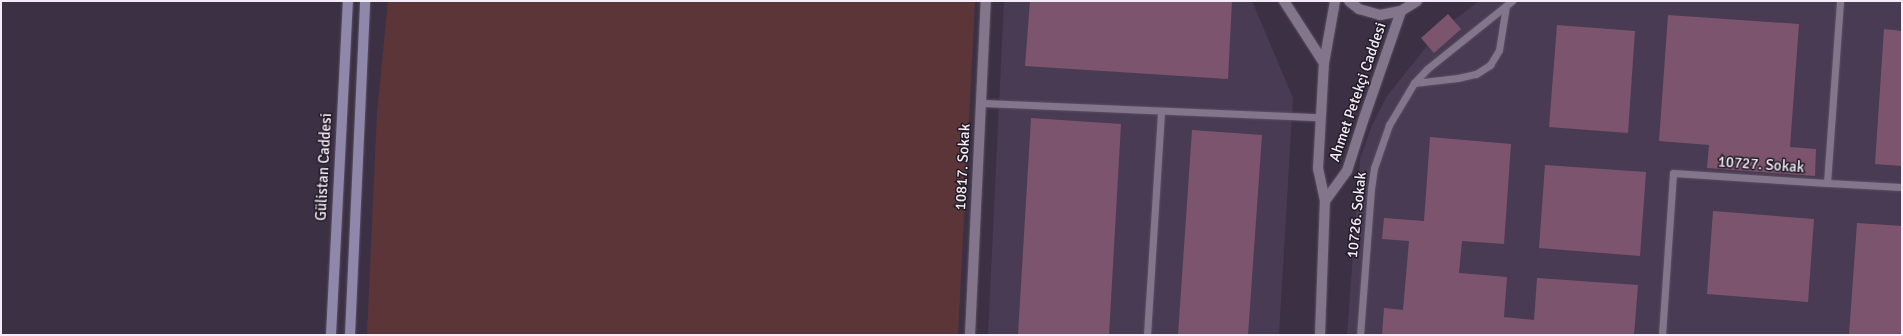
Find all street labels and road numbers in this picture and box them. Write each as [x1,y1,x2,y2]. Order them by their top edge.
street label: Ahmet Petekçi Caddesi [1326,20,1390,164]
street label: Gülistan Caddesi [312,113,336,221]
street label: 10817. Sokak [952,123,974,211]
street label: 10727. Sokak [1717,153,1805,177]
street label: 10726. Sokak [1344,171,1370,259]

